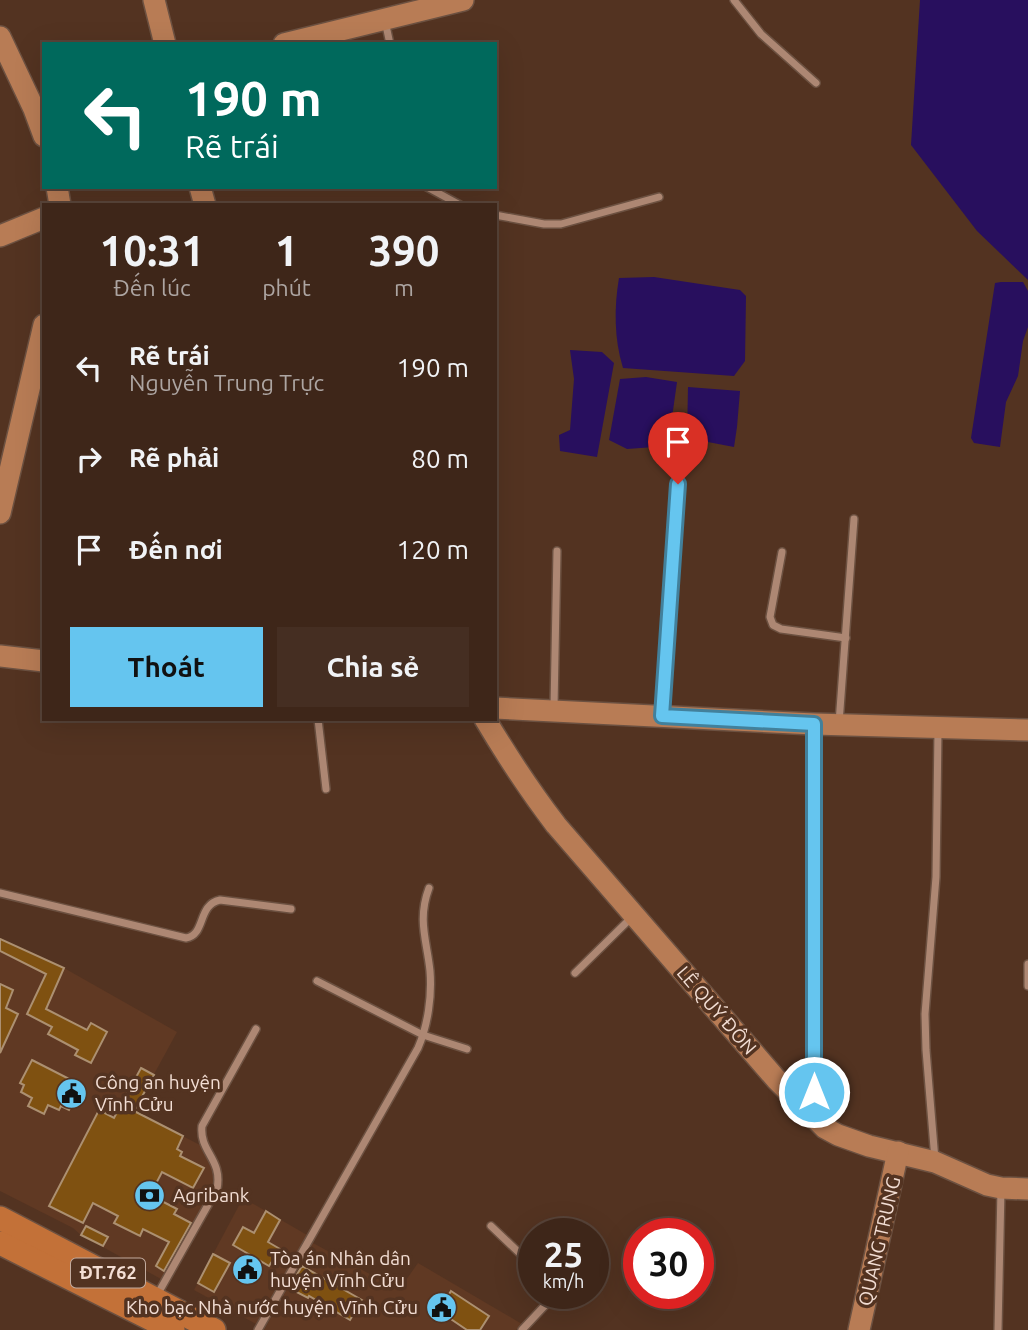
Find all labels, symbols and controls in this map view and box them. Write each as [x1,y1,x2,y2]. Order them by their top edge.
icon: left [70,70,161,161]
text: 190 m [185,70,322,125]
text: Rẽ trái [185,128,279,164]
text: 10:31 [100,227,205,274]
text: 1 [275,227,298,274]
text: 390 [368,227,439,274]
text: Đến lúc [113,275,191,300]
text: phút [262,275,311,300]
text: m [394,275,414,300]
text: Rẽ trái [129,341,210,370]
icon: left [70,349,108,387]
text: 190 m [397,353,469,382]
text: Nguyễn Trung Trực [129,370,324,395]
pin [648,412,708,484]
icon: arrive [659,423,697,461]
icon: right [70,440,108,478]
text: Rẽ phải [129,443,219,472]
text: 80 m [411,444,469,473]
icon: arrive [70,531,108,569]
text: Đến nơi [129,535,223,564]
text: 120 m [397,535,469,564]
button: Thoát [70,627,263,707]
button: Chia sẻ [277,627,469,707]
street label: LÊ QUÝ ĐÔN [673,961,761,1059]
position arrow [777,1055,851,1129]
place label: Công an huyện Vĩnh Cửu [95,1071,221,1115]
public building icon: Công an huyện Vĩnh Cửu [55,1076,89,1110]
street label: QUANG TRUNG [853,1174,905,1308]
bank icon: Agribank [133,1178,167,1212]
place label: Agribank [173,1184,250,1206]
speed limit sign: 30 [623,1218,714,1309]
text: 25 [544,1234,583,1274]
place label: Tòa án Nhân dân huyện Vĩnh Cửu [270,1247,411,1291]
public building icon: Tòa án Nhân dân huyện Vĩnh Cửu [230,1252,264,1286]
road number: ĐT.762 [71,1258,145,1288]
text: km/h [543,1271,584,1291]
public building icon: Kho bạc Nhà nước huyện Vĩnh Cửu [424,1290,458,1324]
place label: Kho bạc Nhà nước huyện Vĩnh Cửu [126,1296,418,1318]

